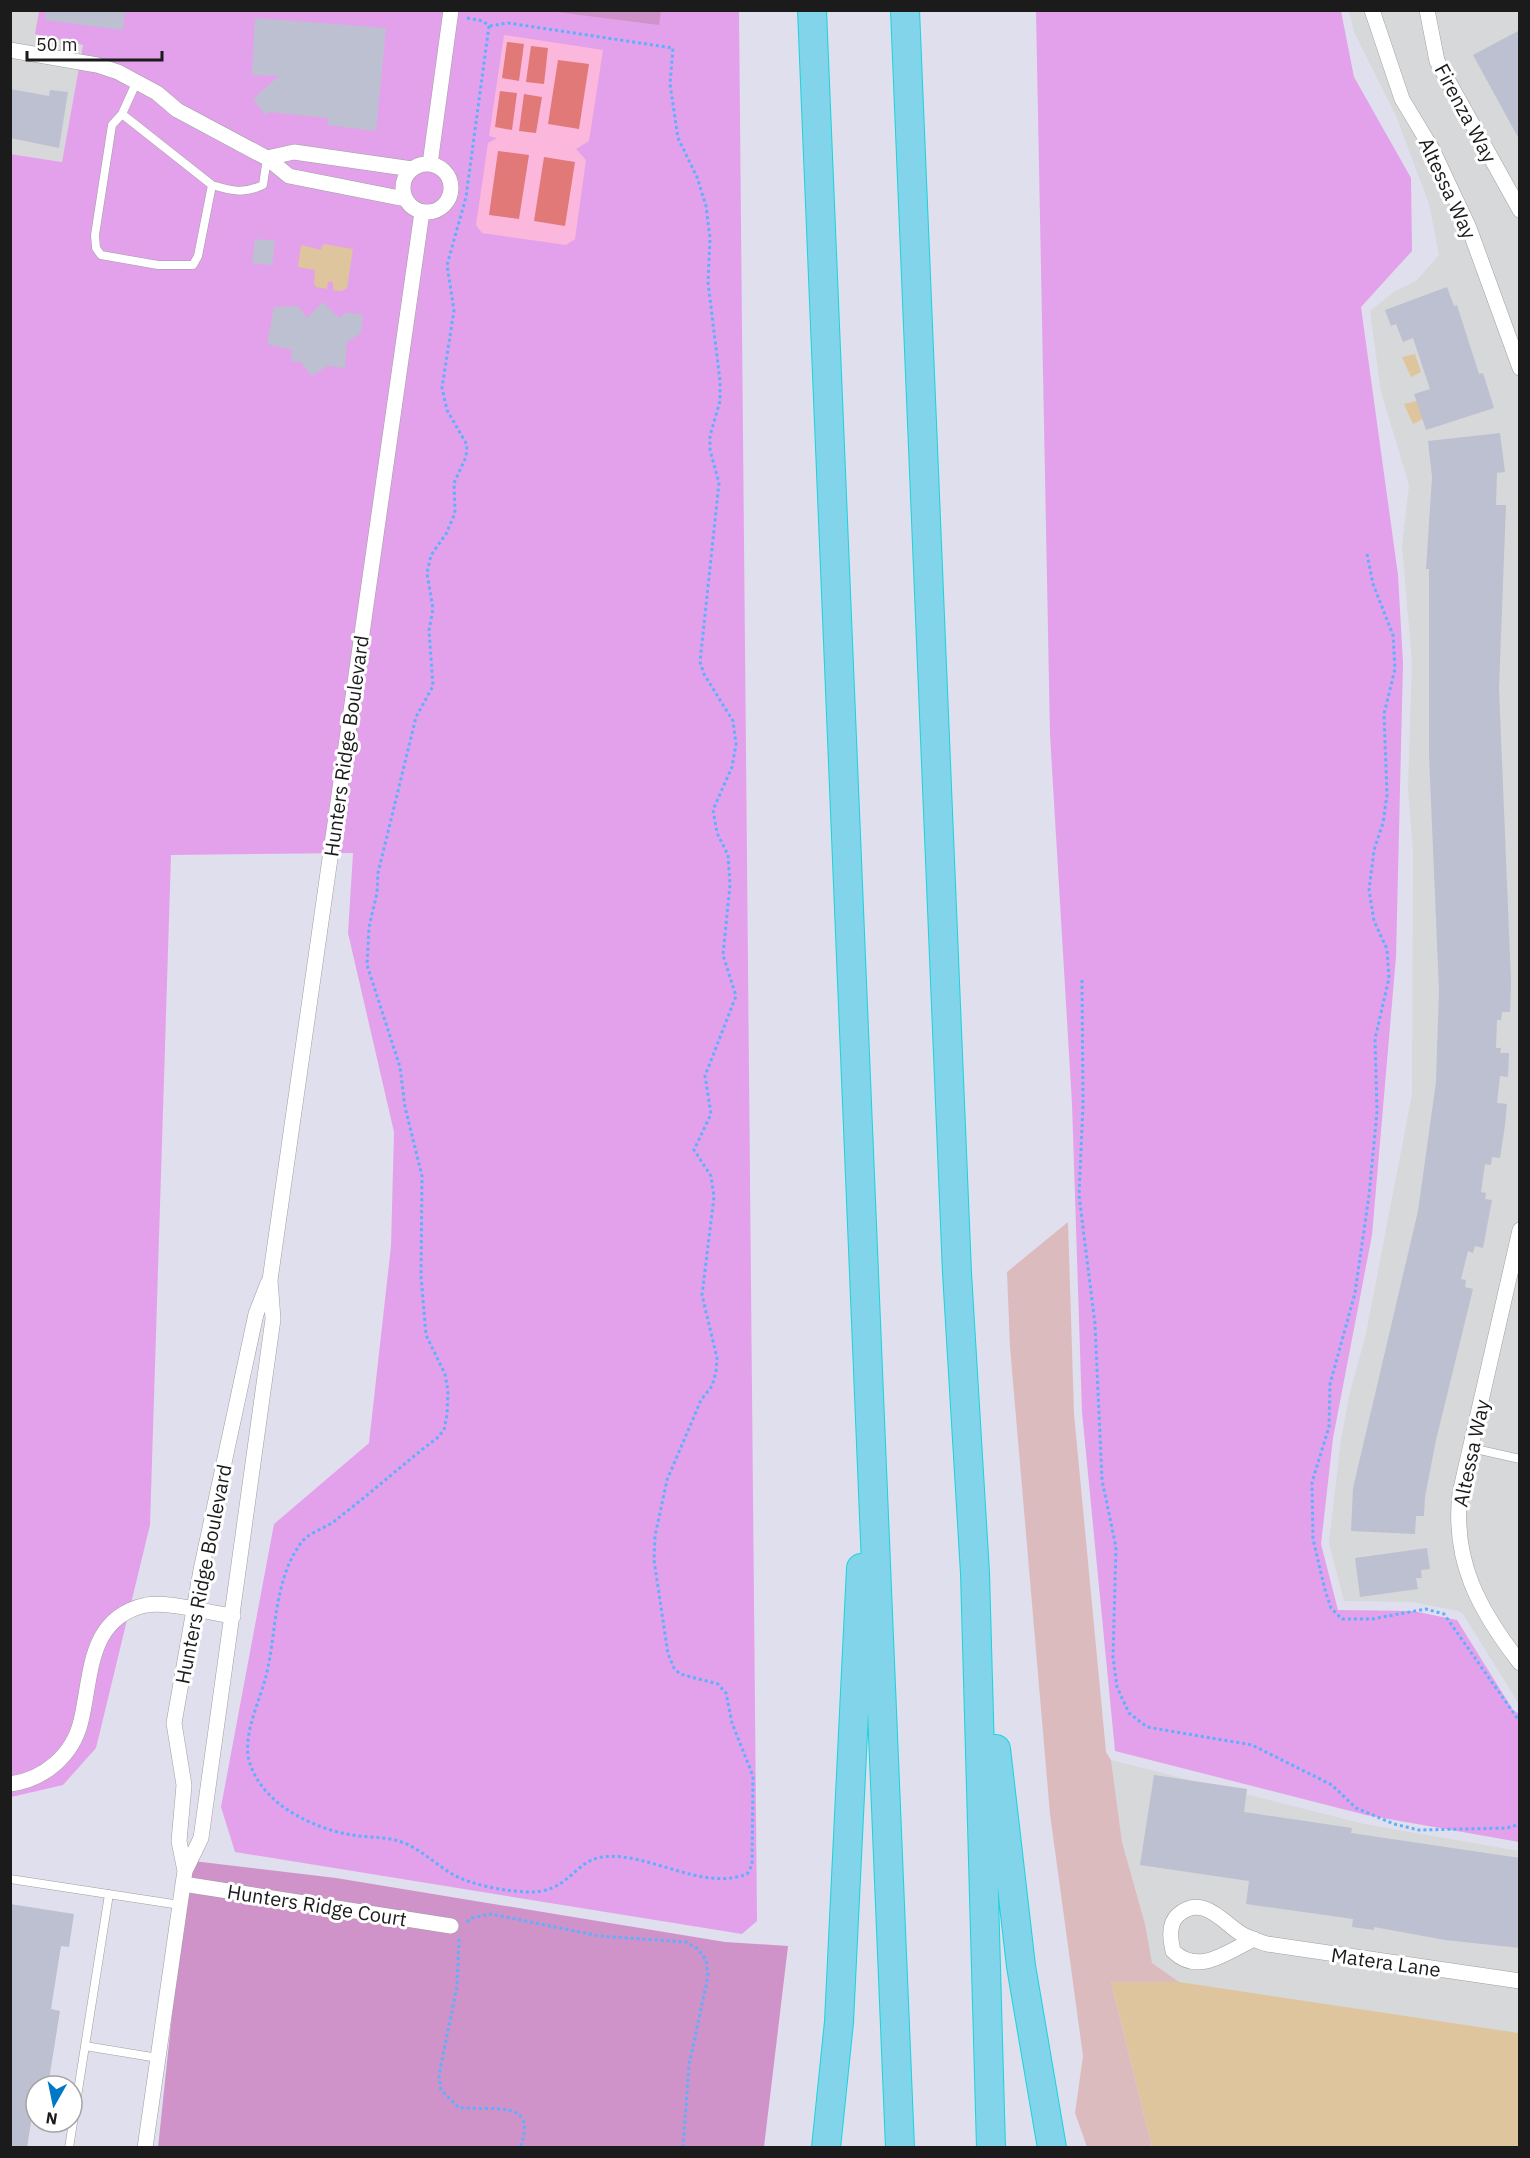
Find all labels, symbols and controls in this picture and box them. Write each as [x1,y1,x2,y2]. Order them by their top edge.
scale bar [27,24,162,62]
text: 50 m [36,33,78,56]
street label: Firenza Way [1429,59,1503,167]
street label: Altessa Way [1413,133,1483,243]
street label: Hunters Ridge Boulevard [317,634,375,858]
street label: Altessa Way [1446,1397,1496,1509]
street label: Hunters Ridge Boulevard [168,1462,238,1686]
street label: Hunters Ridge Court [225,1877,409,1933]
street label: Matera Lane [1329,1941,1443,1983]
north arrow [24,2074,84,2134]
text: N [44,2108,59,2130]

